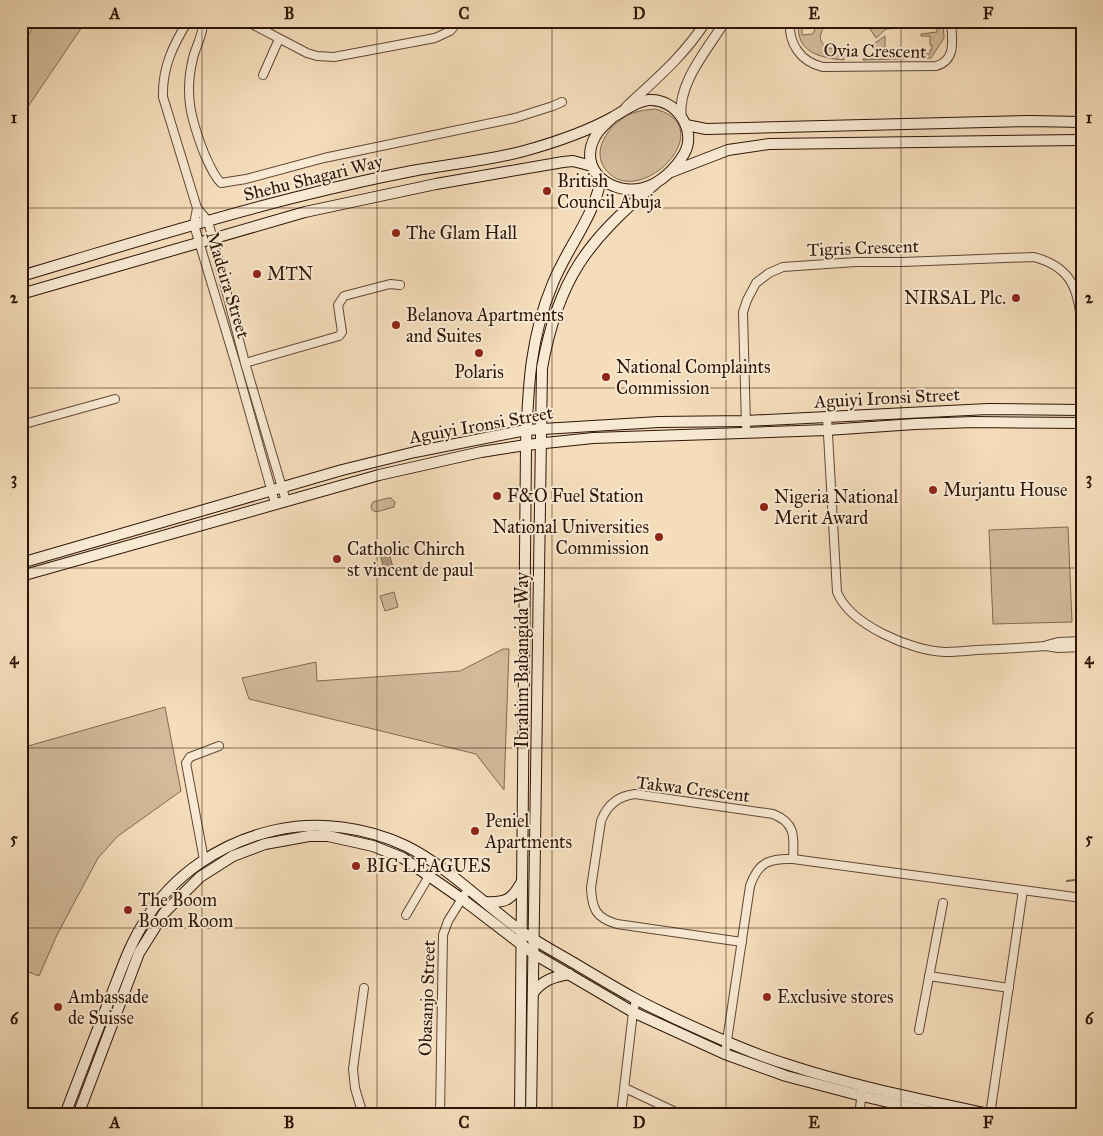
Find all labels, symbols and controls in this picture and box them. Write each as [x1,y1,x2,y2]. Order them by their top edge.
text: A [109,4,121,23]
text: B [284,4,294,23]
text: C [459,4,470,23]
text: D [633,4,646,23]
text: E [808,4,820,23]
text: F [983,4,994,23]
street label: Ovia Crescent [823,39,927,63]
text: 1 [11,108,18,127]
text: 1 [1086,108,1093,127]
street label: Shehu Shagari Way [241,150,386,207]
place label: British Council Abuja [557,170,662,213]
marker: British Council Abuja [541,185,553,197]
place label: The Glam Hall [406,222,517,244]
marker: The Glam Hall [390,227,402,239]
street label: Madeira Street [201,229,255,342]
street label: Tigris Crescent [807,235,920,262]
place label: MTN [267,263,313,285]
marker: MTN [251,268,263,280]
place label: NIRSAL Plc. [904,287,1006,309]
text: 2 [10,288,19,307]
text: 2 [1085,288,1094,307]
marker: NIRSAL Plc. [1010,292,1022,304]
place label: Belanova Apartments and Suites [406,304,564,347]
marker: Belanova Apartments and Suites [390,319,402,331]
marker: Polaris [473,347,485,359]
place label: National Complaints Commission [616,356,770,399]
place label: Polaris [454,361,504,383]
marker: National Complaints Commission [600,371,612,383]
street label: Aguiyi Ironsi Street [813,383,961,414]
street label: Aguiyi Ironsi Street [406,401,555,450]
text: 3 [11,469,17,489]
text: 3 [1086,469,1092,489]
place label: Murjantu House [943,479,1067,501]
marker: Murjantu House [927,484,939,496]
place label: F&O Fuel Station [507,485,644,507]
place label: Nigeria National Merit Award [774,486,898,529]
marker: F&O Fuel Station [491,490,503,502]
marker: Nigeria National Merit Award [758,501,770,513]
place label: National Universities Commission [492,516,649,559]
marker: National Universities Commission [653,531,665,543]
place label: Catholic Chirch st vincent de paul [347,538,474,581]
marker: Catholic Chirch st vincent de paul [331,553,343,565]
street label: Ibrahim Babangida Way [511,571,534,748]
text: 4 [10,649,20,669]
text: 4 [1085,649,1095,669]
street label: Takwa Crescent [635,771,752,807]
place label: Peniel Apartments [484,810,572,853]
marker: Peniel Apartments [469,825,481,837]
text: 5 [10,829,18,848]
text: 5 [1085,829,1093,848]
place label: BIG LEAGUES [366,855,491,877]
marker: BIG LEAGUES [350,860,362,872]
place label: The Boom Boom Room [138,889,233,932]
marker: The Boom Boom Room [122,904,134,916]
street label: Obasanjo Street [414,939,440,1056]
place label: Ambassade de Suisse [67,986,149,1029]
place label: Exclusive stores [777,986,894,1008]
marker: Exclusive stores [761,991,773,1003]
marker: Ambassade de Suisse [52,1001,64,1013]
text: 6 [10,1009,19,1028]
text: 6 [1085,1009,1094,1028]
text: A [109,1113,121,1132]
text: B [284,1113,294,1132]
text: C [459,1113,470,1132]
text: D [633,1113,646,1132]
text: E [808,1113,820,1132]
text: F [983,1113,994,1132]

